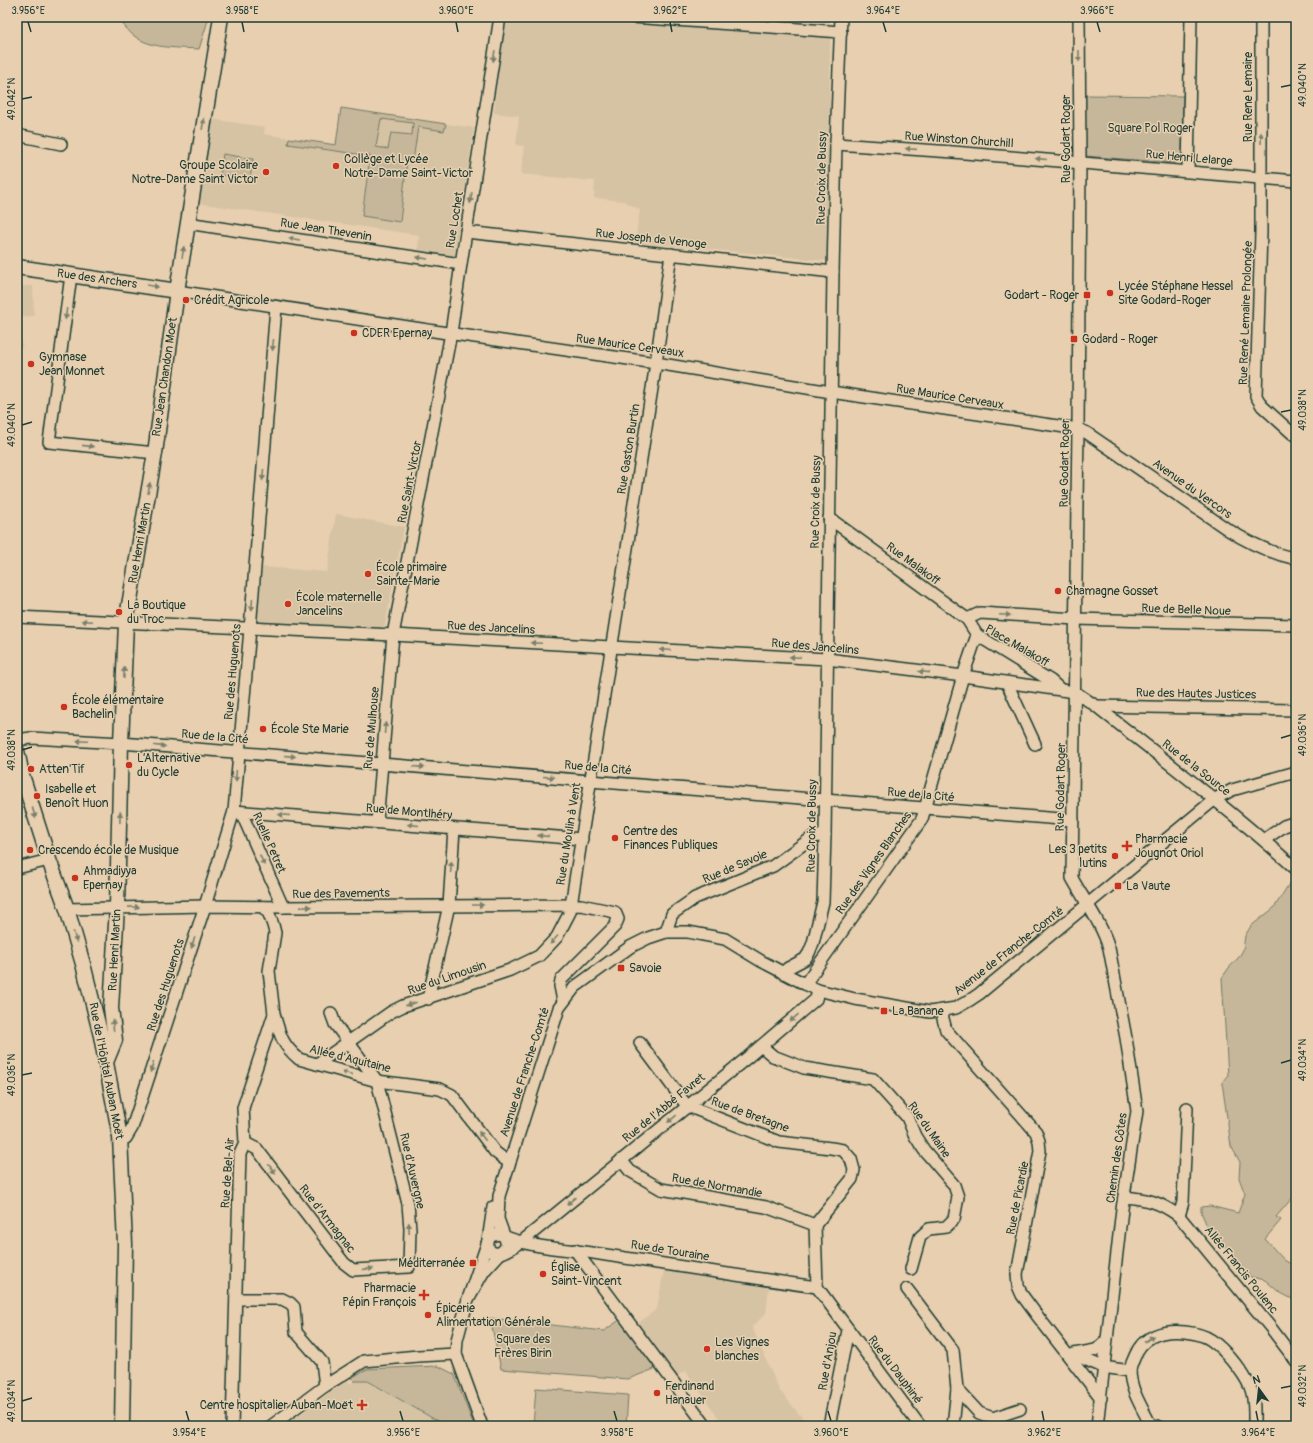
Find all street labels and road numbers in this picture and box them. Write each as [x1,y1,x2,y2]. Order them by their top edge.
street label: Rue Rene Lemaire [1241,52,1256,142]
street label: Rue Godart Roger [1059,94,1074,183]
street label: Rue Winston Churchill [904,129,1014,151]
street label: Rue Croix de Bussy [814,131,830,225]
street label: Rue Henri Lelarge [1145,147,1233,169]
street label: Rue Lochet [443,190,467,249]
street label: Rue Jean Thevenin [279,215,373,245]
street label: Rue Joseph de Venoge [595,226,707,252]
street label: Rue René Lemaire Prolongée [1236,240,1256,386]
street label: Rue des Archers [56,266,139,292]
street label: Rue Jean Chandon Moet [149,316,181,437]
street label: Rue Maurice Cerveaux [575,331,685,361]
street label: Rue Maurice Cerveaux [895,381,1005,413]
street label: Rue Gaston Burtin [614,402,644,495]
street label: Rue Godart Roger [1057,418,1073,507]
street label: Rue Saint-Victor [395,439,425,525]
street label: Rue Croix de Bussy [808,455,824,549]
street label: Avenue du Vercors [1149,456,1235,522]
street label: Rue Henri Martin [125,501,155,585]
street label: Rue Malakoff [883,539,943,589]
street label: Rue de Belle Noue [1141,601,1231,619]
street label: Rue des Jancelins [447,618,536,638]
street label: Place Malakoff [982,622,1052,670]
street label: Rue des Huguenots [221,623,245,721]
street label: Rue des Jancelins [771,636,860,658]
street label: Rue des Hautes Justices [1136,685,1257,703]
street label: Rue de Mulhouse [361,686,383,770]
street label: Rue de la Cité [181,727,249,747]
street label: Rue de la Source [1159,737,1233,799]
street label: Rue Godart Roger [1053,742,1069,831]
street label: Rue de la Cité [564,758,632,778]
street label: Rue Croix de Bussy [804,779,820,873]
street label: Rue du Moulin à Vent [553,781,585,886]
street label: Rue de la Cité [887,785,955,805]
street label: Rue de Montlhéry [365,801,453,823]
street label: Rue des Vignes Blanches [833,808,916,917]
street label: Ruelle Petret [249,810,289,876]
street label: Rue de Savoie [701,847,770,887]
street label: Rue des Pavements [292,886,391,902]
street label: Avenue de Franche-Comté [951,903,1067,999]
street label: Rue Henri Martin [105,908,125,991]
street label: Rue des Huguenots [144,936,188,1033]
street label: Rue du Limousin [406,958,488,998]
street label: Rue de l'Hôpital Auban Moët [85,1001,127,1141]
street label: Avenue de Franche-Comté [497,1005,553,1139]
street label: Allée d'Aquitaine [308,1042,392,1076]
street label: Rue de l'Abbé Favret [620,1070,709,1146]
street label: Rue de Bretagne [709,1094,791,1136]
street label: Rue du Maine [904,1099,954,1161]
street label: Chemin des Côtes [1103,1111,1131,1204]
street label: Rue d'Auvergne [396,1132,428,1210]
street label: Rue de Bel-Air [218,1136,238,1209]
street label: Rue de Picardie [1004,1160,1032,1236]
street label: Rue de Normandie [671,1171,763,1201]
street label: Rue d'Armagnac [296,1182,358,1256]
street label: Allée Francis Poulenc [1201,1223,1281,1317]
street label: Rue de Touraine [630,1237,710,1265]
street label: Rue d'Anjou [815,1330,841,1392]
street label: Rue du Dauphiné [864,1333,926,1407]

